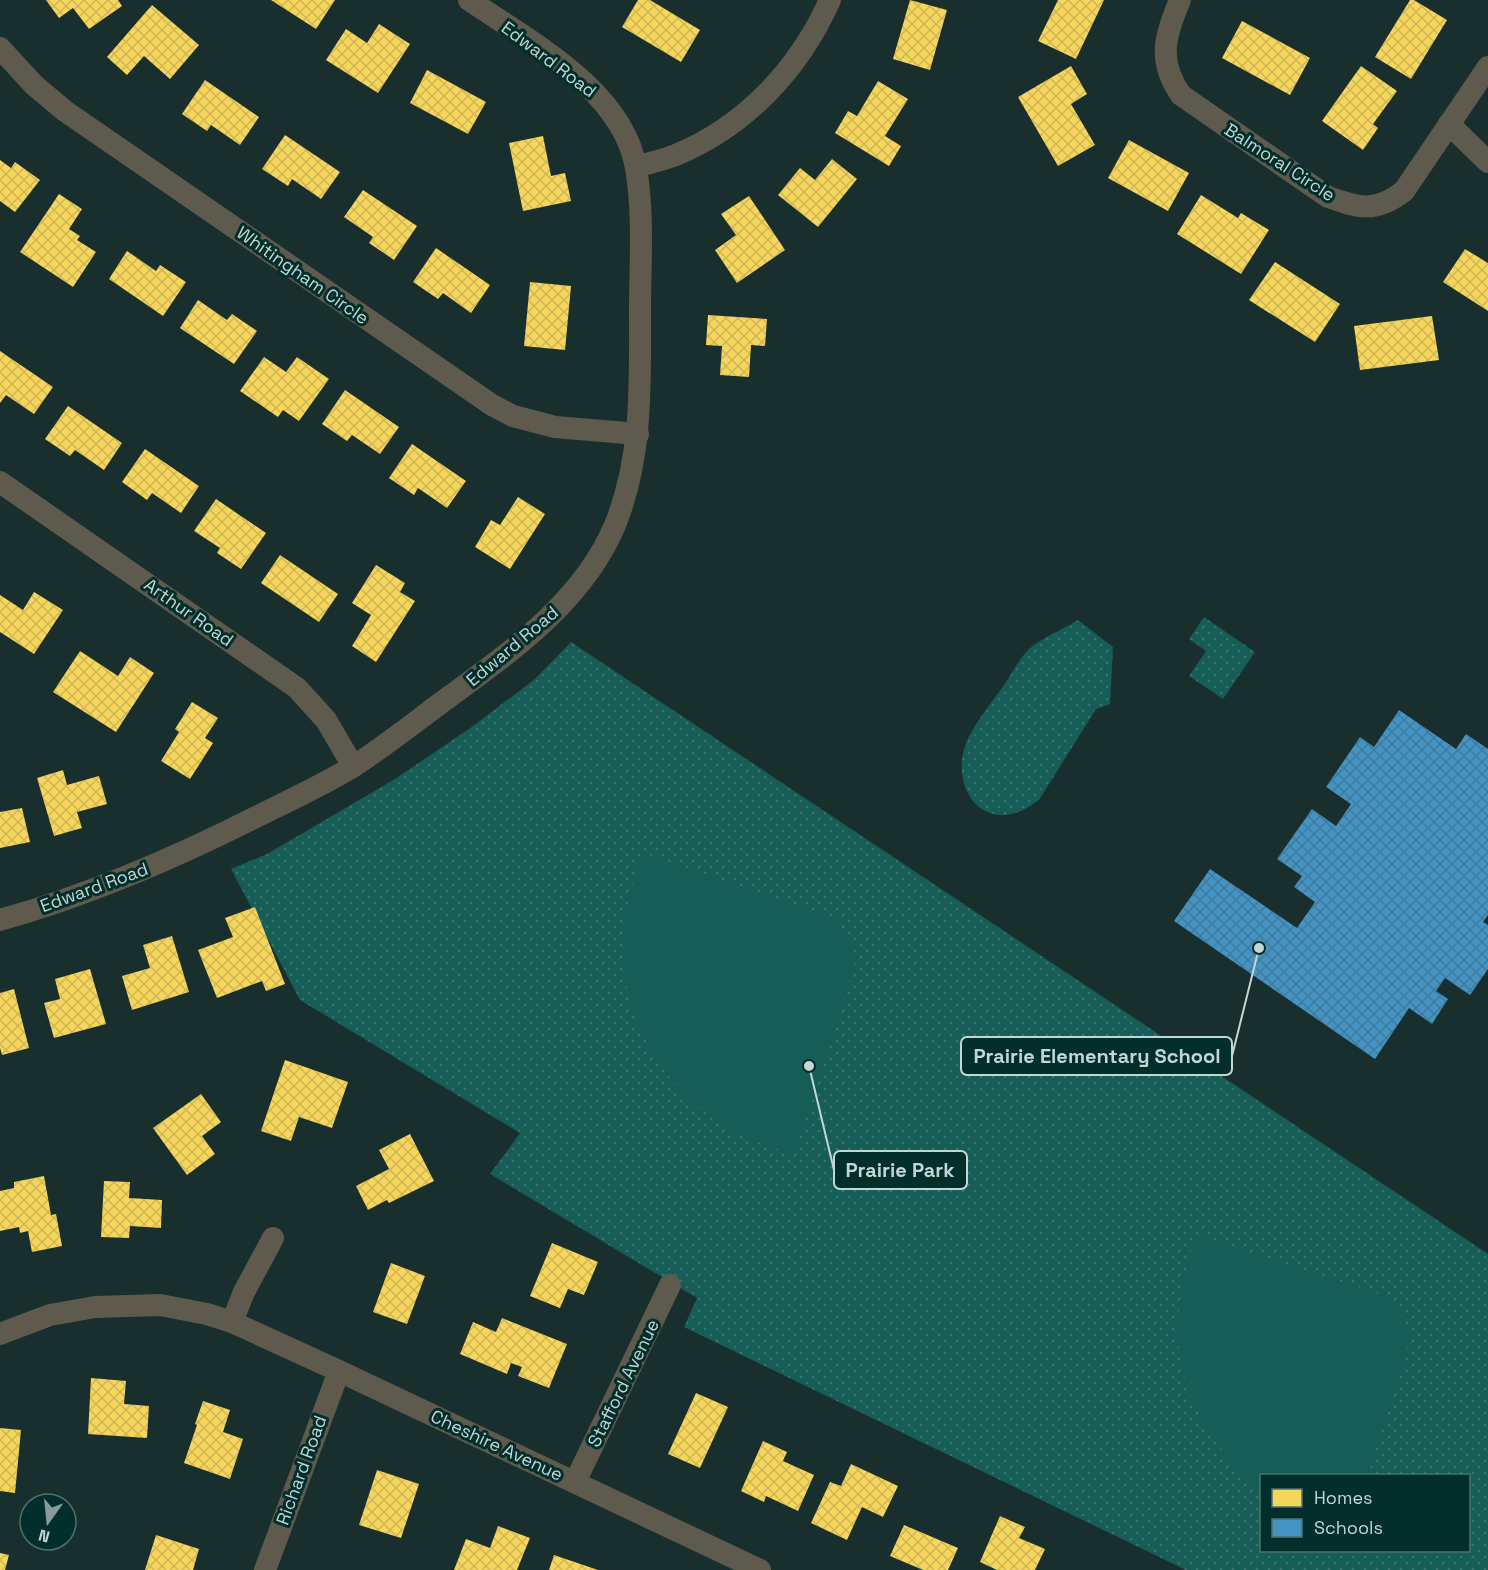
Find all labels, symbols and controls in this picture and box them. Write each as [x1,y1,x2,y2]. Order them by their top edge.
street label: Edward Road [497,16,601,102]
street label: Balmoral Circle [1220,118,1340,206]
street label: Whitingham Circle [232,221,374,329]
street label: Arthur Road [140,573,238,651]
street label: Edward Road [461,601,563,691]
street label: Edward Road [37,857,151,917]
callout: Prairie Elementary School [961,1037,1232,1075]
text: Prairie Elementary School [973,1043,1221,1069]
callout: Prairie Park [834,1151,967,1189]
text: Prairie Park [845,1157,955,1183]
street label: Stafford Avenue [582,1315,664,1451]
street label: Cheshire Avenue [427,1404,567,1486]
street label: Richard Road [271,1412,331,1528]
legend [1260,1474,1470,1552]
text: Homes [1314,1486,1373,1509]
north arrow [18,1492,78,1552]
text: Schools [1314,1516,1383,1539]
text: N [36,1524,52,1548]

